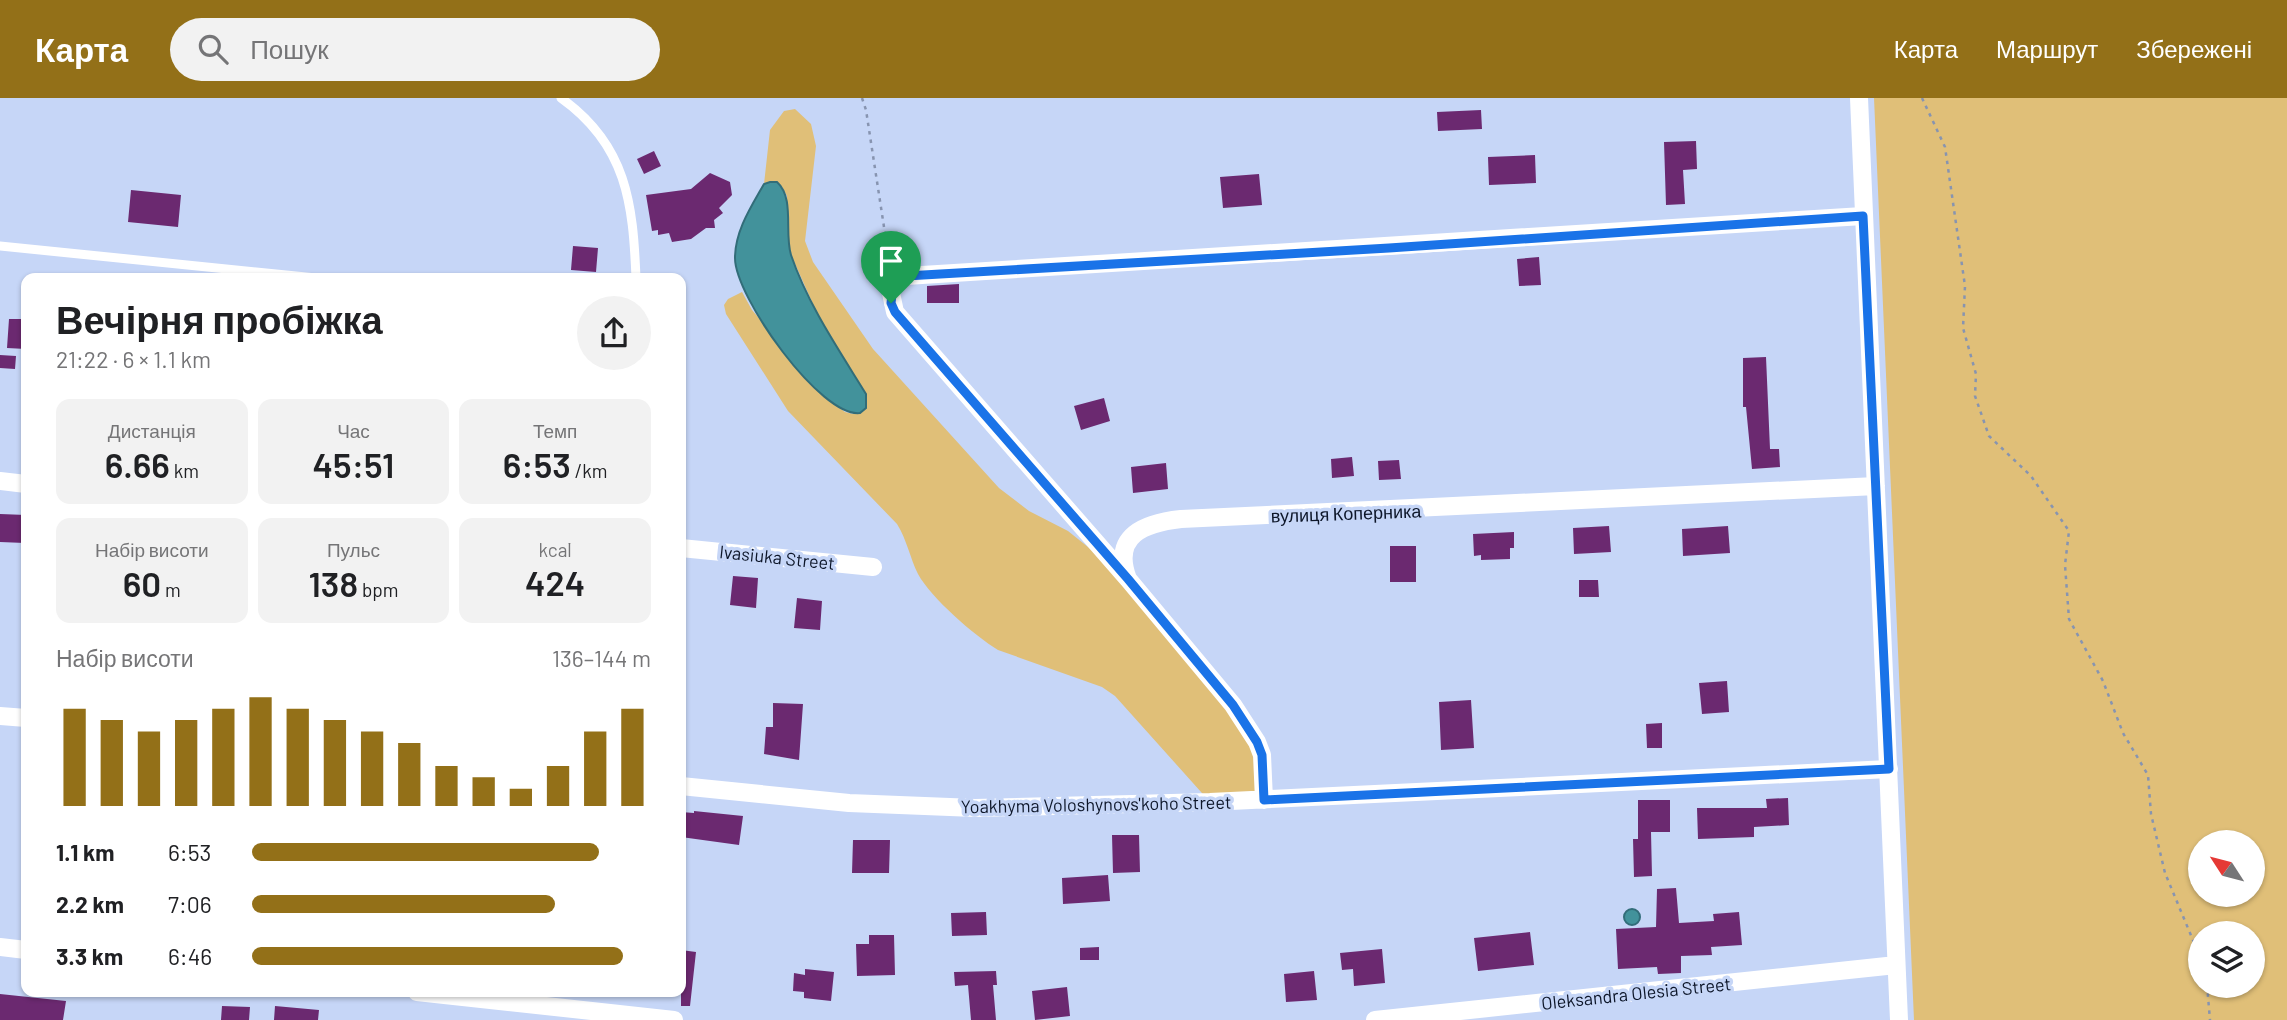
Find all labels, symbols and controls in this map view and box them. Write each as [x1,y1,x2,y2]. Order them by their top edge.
search box [170,18,660,81]
text: Карта [35,29,128,69]
icon: search [194,30,232,68]
text: Пошук [250,33,329,64]
text: Карта [1894,34,1958,63]
text: Маршрут [1996,34,2098,63]
text: Збережені [2136,34,2252,63]
pin [861,231,921,303]
icon: arrive [872,242,910,280]
text: Вечірня пробіжка [56,296,383,342]
button: share [577,296,651,370]
text: 21:22 · 6 × 1.1 km [56,345,211,373]
text: Дистанція [108,419,196,442]
text: Час [337,419,370,442]
text: Темп [533,419,577,442]
text: 6.66 [105,443,170,485]
text: 45:51 [313,443,394,485]
text: 6:53 [503,443,571,485]
text: km [170,459,199,482]
text: /km [571,459,608,482]
street label: вулиця Коперника [1270,499,1423,527]
text: Набір висоти [95,538,209,561]
text: Пульс [327,538,380,561]
text: kcal [539,538,572,561]
street label: Ivasiuka Street [718,540,836,574]
text: 424 [525,561,585,603]
text: 60 [123,562,161,604]
text: 138 [308,562,358,604]
text: m [161,578,181,601]
text: bpm [358,578,398,601]
text: Набір висоти [56,644,194,672]
text: 136–144 m [552,644,651,672]
street label: Yoakhyma Voloshynovs'koho Street [960,791,1232,817]
north arrow [2188,830,2264,906]
map controls [2188,830,2265,998]
text: 1.1 km [56,838,115,866]
text: 6:53 [168,838,211,866]
text: 2.2 km [56,890,124,918]
text: 7:06 [168,890,212,918]
button: layers [2188,921,2265,998]
text: 3.3 km [56,942,123,970]
text: 6:46 [168,942,212,970]
street label: Oleksandra Olesia Street [1540,972,1732,1014]

